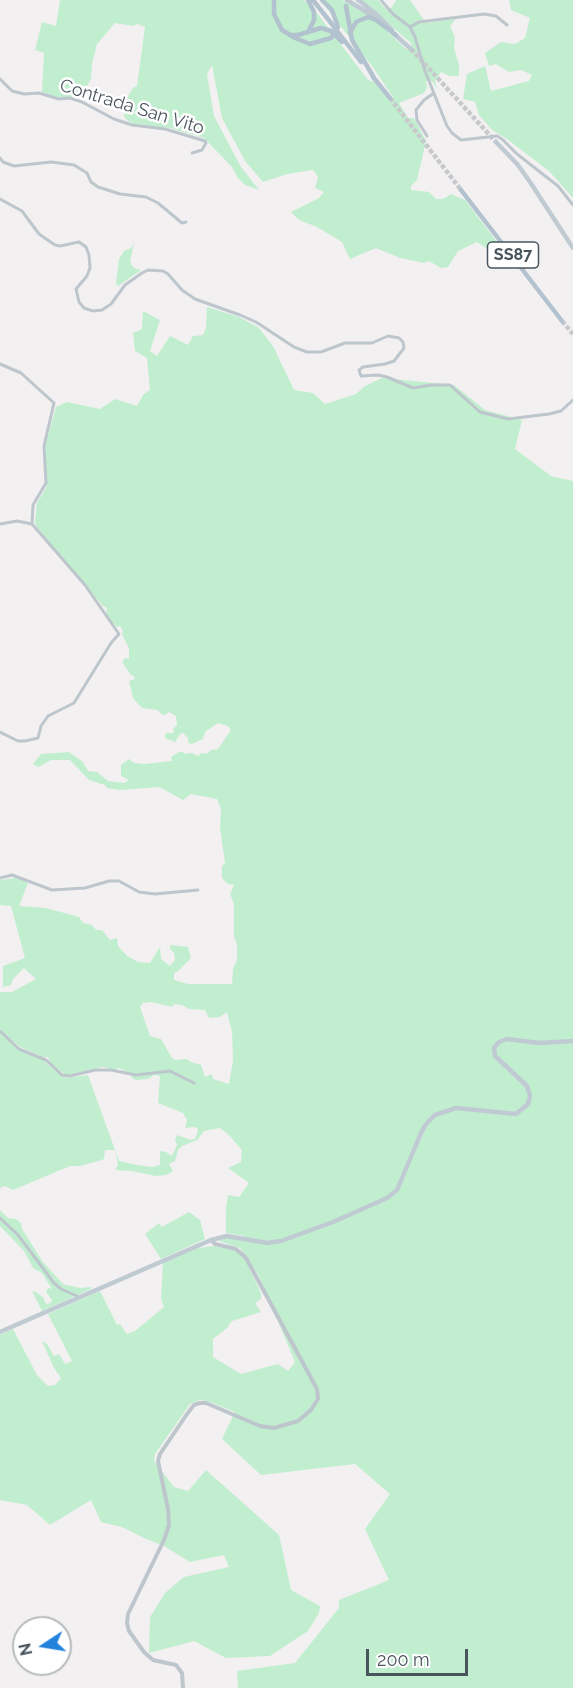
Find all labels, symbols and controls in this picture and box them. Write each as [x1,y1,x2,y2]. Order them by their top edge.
street label: Contrada San Vito [57,75,207,139]
road number: SS87 [488,242,538,268]
north arrow [12,1616,72,1676]
scale bar [369,1637,471,1675]
text: N [15,1641,36,1657]
text: 200 m [377,1649,430,1670]

